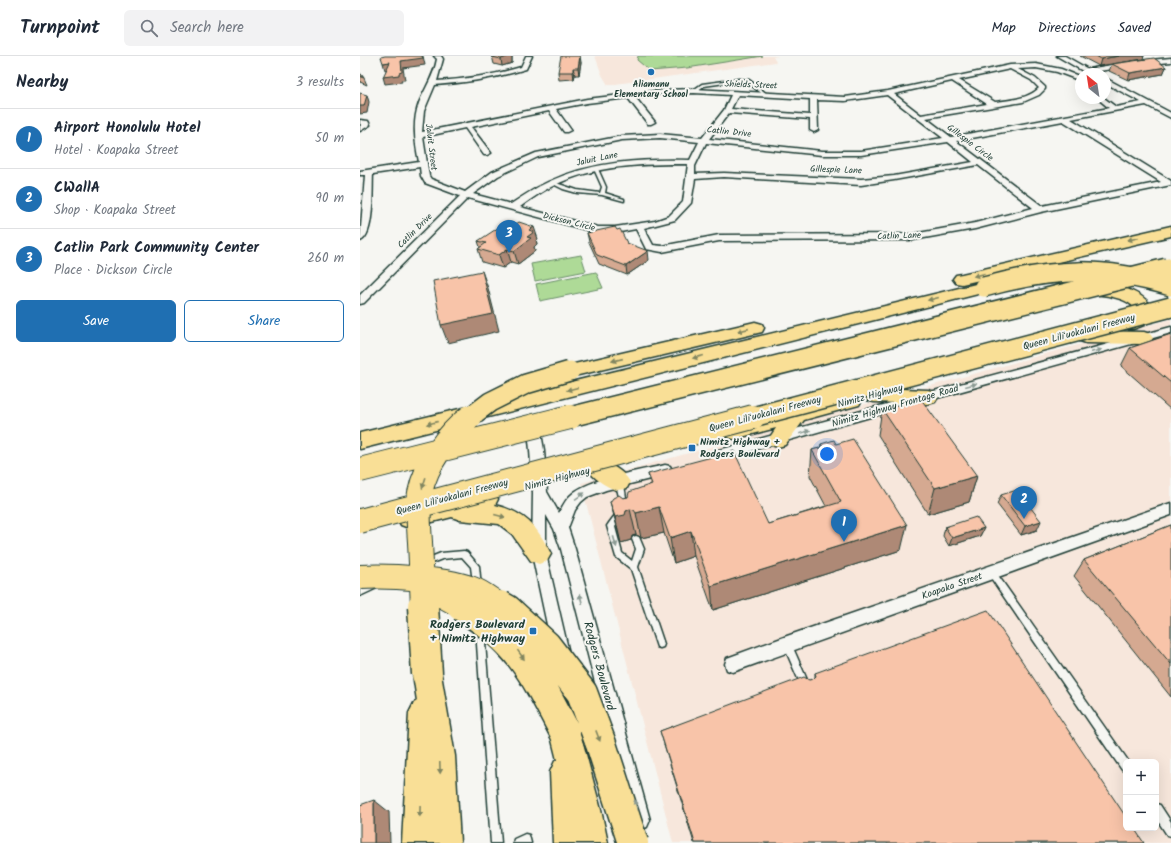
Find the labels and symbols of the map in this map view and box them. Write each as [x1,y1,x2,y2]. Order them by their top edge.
marker: Aliamanu Elementary School [646,67,656,77]
north arrow [1075,68,1111,104]
place label: Aliamanu Elementary School [614,77,688,102]
street label: Shields Street [724,77,778,93]
street label: Gillespie Circle [944,121,996,165]
street label: Catlin Drive [706,122,752,142]
street label: Jaluit Street [421,123,441,172]
street label: Jaluit Lane [575,147,619,171]
street label: Gillespie Lane [810,162,862,178]
street label: Dickson Circle [541,208,597,236]
street label: Catlin Drive [394,210,436,252]
pin: 3 [496,220,522,253]
street label: Catlin Lane [877,228,921,244]
one-way arrow [1127,237,1139,243]
one-way arrow [973,273,985,279]
one-way arrow [926,297,939,303]
street label: Queen Liliʻuokalani Freeway [1021,309,1137,355]
one-way arrow [737,328,750,334]
one-way arrow [1090,347,1103,353]
one-way arrow [692,355,704,361]
one-way arrow [611,357,623,363]
street label: Nimitz Highway Frontage Road [830,380,961,432]
street label: Nimitz Highway [836,380,905,412]
one-way arrow [965,382,977,388]
one-way arrow [565,386,578,392]
street label: Queen Liliʻuokalani Freeway [707,391,823,437]
one-way arrow [426,421,438,427]
one-way arrow [800,429,812,435]
place label: Nimitz Highway + Rodgers Boulevard [700,434,781,462]
marker: Nimitz Highway + Rodgers Boulevard [687,443,697,453]
your location [817,444,837,464]
street label: Nimitz Highway [523,463,592,495]
street label: Queen Liliʻuokalani Freeway [394,474,510,520]
one-way arrow [420,477,426,489]
pin: 2 [1011,486,1037,519]
one-way arrow [575,492,586,500]
pin: 1 [831,509,857,542]
one-way arrow [493,514,506,520]
one-way arrow [613,535,619,548]
street label: Koapaka Street [919,568,985,604]
one-way arrow [578,592,584,604]
place label: Rodgers Boulevard + Nimitz Highway [429,615,526,648]
street label: Rodgers Boulevard [578,619,620,714]
marker: Rodgers Boulevard + Nimitz Highway [528,626,538,636]
one-way arrow [517,650,525,661]
one-way arrow [596,731,602,743]
one-way arrow [437,762,444,774]
one-way arrow [633,799,639,812]
one-way arrow [417,805,423,818]

